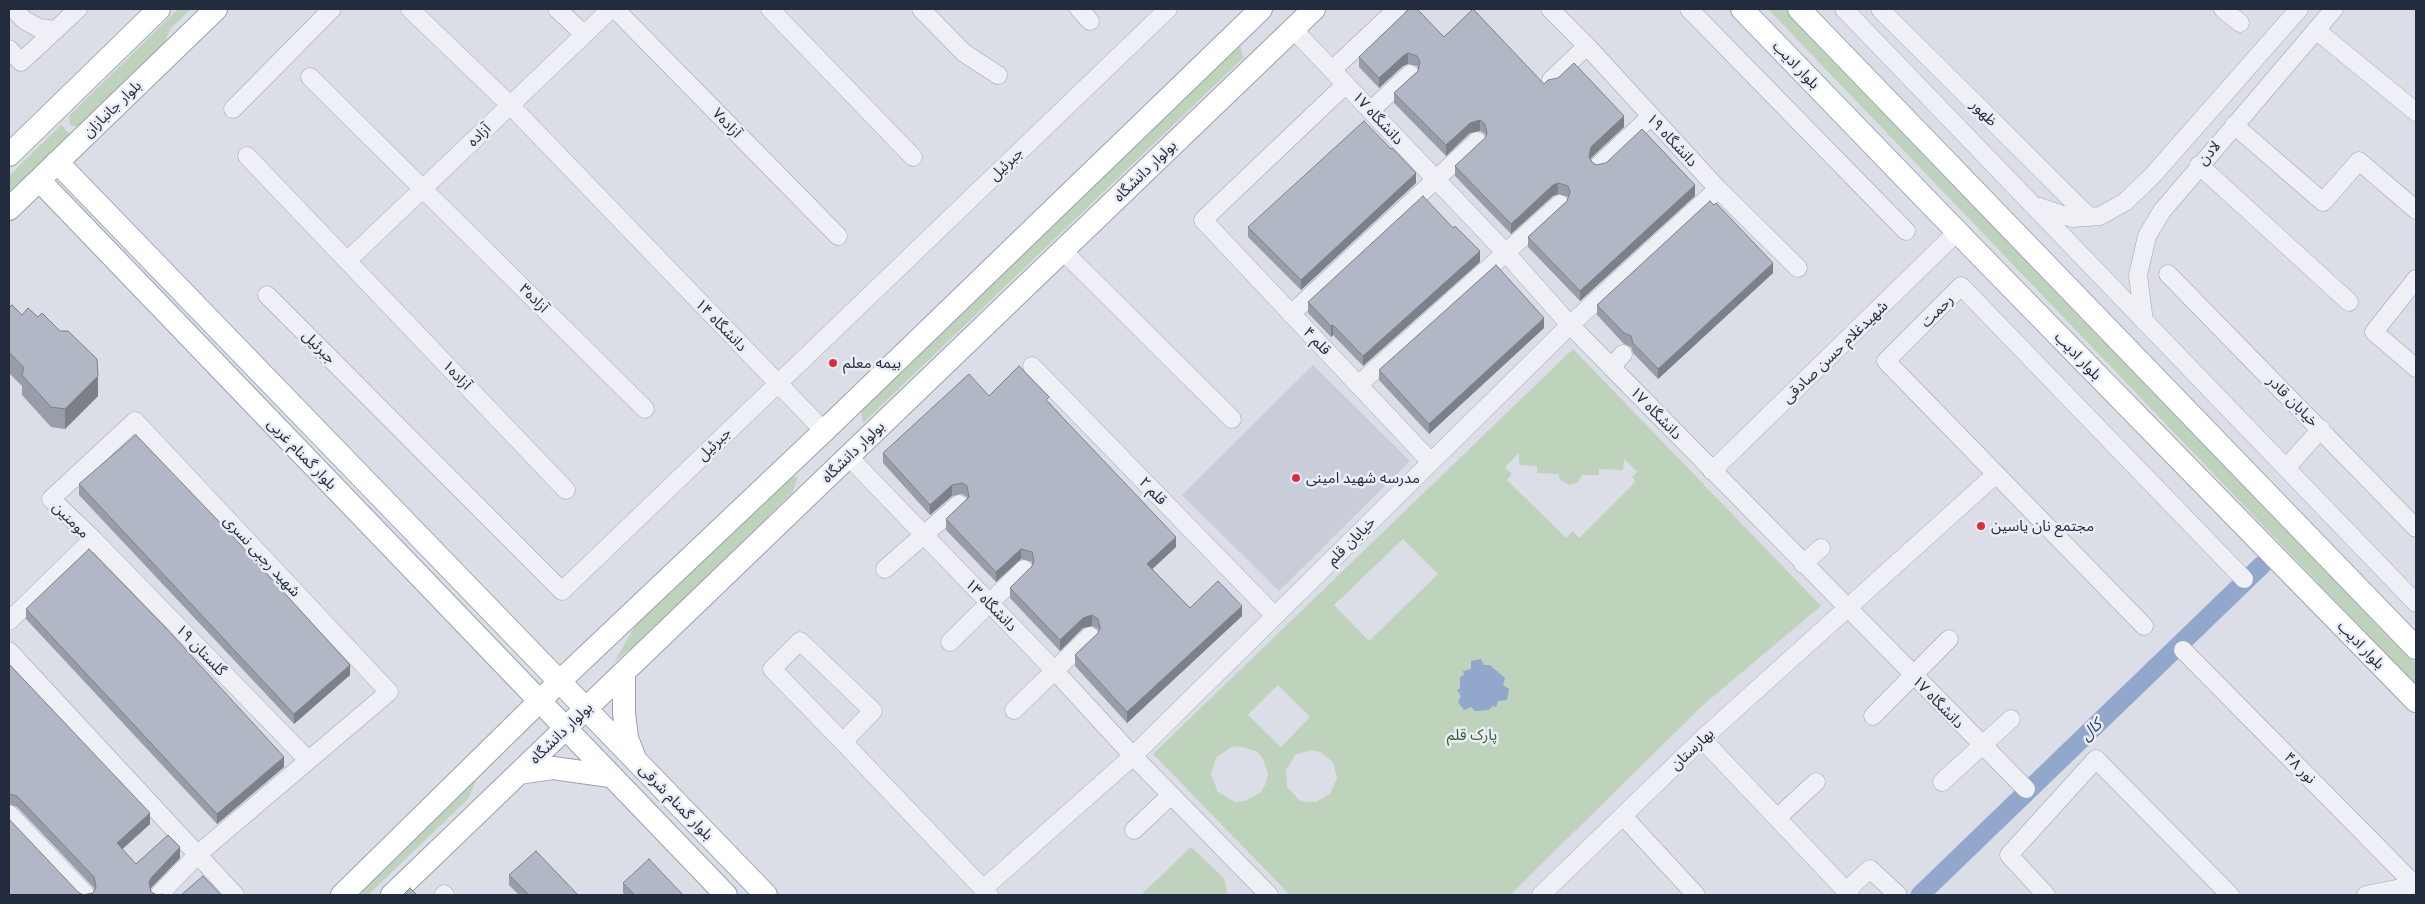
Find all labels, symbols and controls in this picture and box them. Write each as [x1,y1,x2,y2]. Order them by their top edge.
street label: بلوار ادیب [1769,37,1823,93]
street label: بلوار جانبازان [79,77,145,141]
street label: دانشگاه ۱۷ [1349,88,1407,148]
street label: ظهور [1967,96,2001,130]
street label: آزاده۷ [709,105,745,141]
street label: دانشگاه ۱۹ [1643,110,1701,170]
street label: آزاده [464,120,494,150]
street label: بولوار دانشگاه [1110,137,1180,205]
street label: لادن [2194,137,2224,169]
street label: جبرئیل [985,144,1027,184]
street label: آزاده۳ [516,280,552,316]
street label: رحمت [1917,291,1957,331]
street label: دانشگاه ۱۴ [691,295,751,355]
street label: شهیدغلام حسن صادقی [1778,297,1892,407]
street label: قلم ۴ [1299,323,1335,359]
street label: جبرئیل [298,326,340,368]
street label: بلوار ادیب [2051,328,2105,384]
place label: بیمه معلم [843,354,901,372]
street label: آزاده۱ [439,357,475,393]
marker: بیمه معلم [827,357,839,369]
street label: خیابان قادر [2264,372,2322,430]
street label: دانشگاه ۱۷ [1626,383,1686,443]
street label: بلوار گمنام غربی [264,415,340,493]
street label: بولوار دانشگاه [818,418,888,486]
street label: جبرئیل [693,424,735,464]
place label: مدرسه شهید امینی [1306,469,1420,487]
marker: مدرسه شهید امینی [1290,472,1302,484]
street label: قلم ۲ [1135,473,1171,509]
street label: مومنین [49,498,93,542]
street label: شهید رجبی نسری [220,512,304,600]
street label: خیابان قلم [1323,513,1379,569]
place label: مجتمع نان یاسین [1991,517,2094,535]
marker: مجتمع نان یاسین [1975,520,1987,532]
street label: دانشگاه ۱۳ [961,575,1021,635]
street label: بلوار ادیب [2334,617,2388,673]
street label: گلستان ۱۹ [172,620,230,680]
street label: دانشگاه ۱۷ [1908,672,1968,732]
street label: بولوار دانشگاه [526,699,596,767]
water label: کال [2076,715,2106,745]
street label: بهارستان [1666,724,1718,774]
park label: پارک قلم [1447,726,1497,744]
street label: نور ۴۸ [2280,748,2320,788]
street label: بلوار گمنام شرقی [635,760,717,844]

